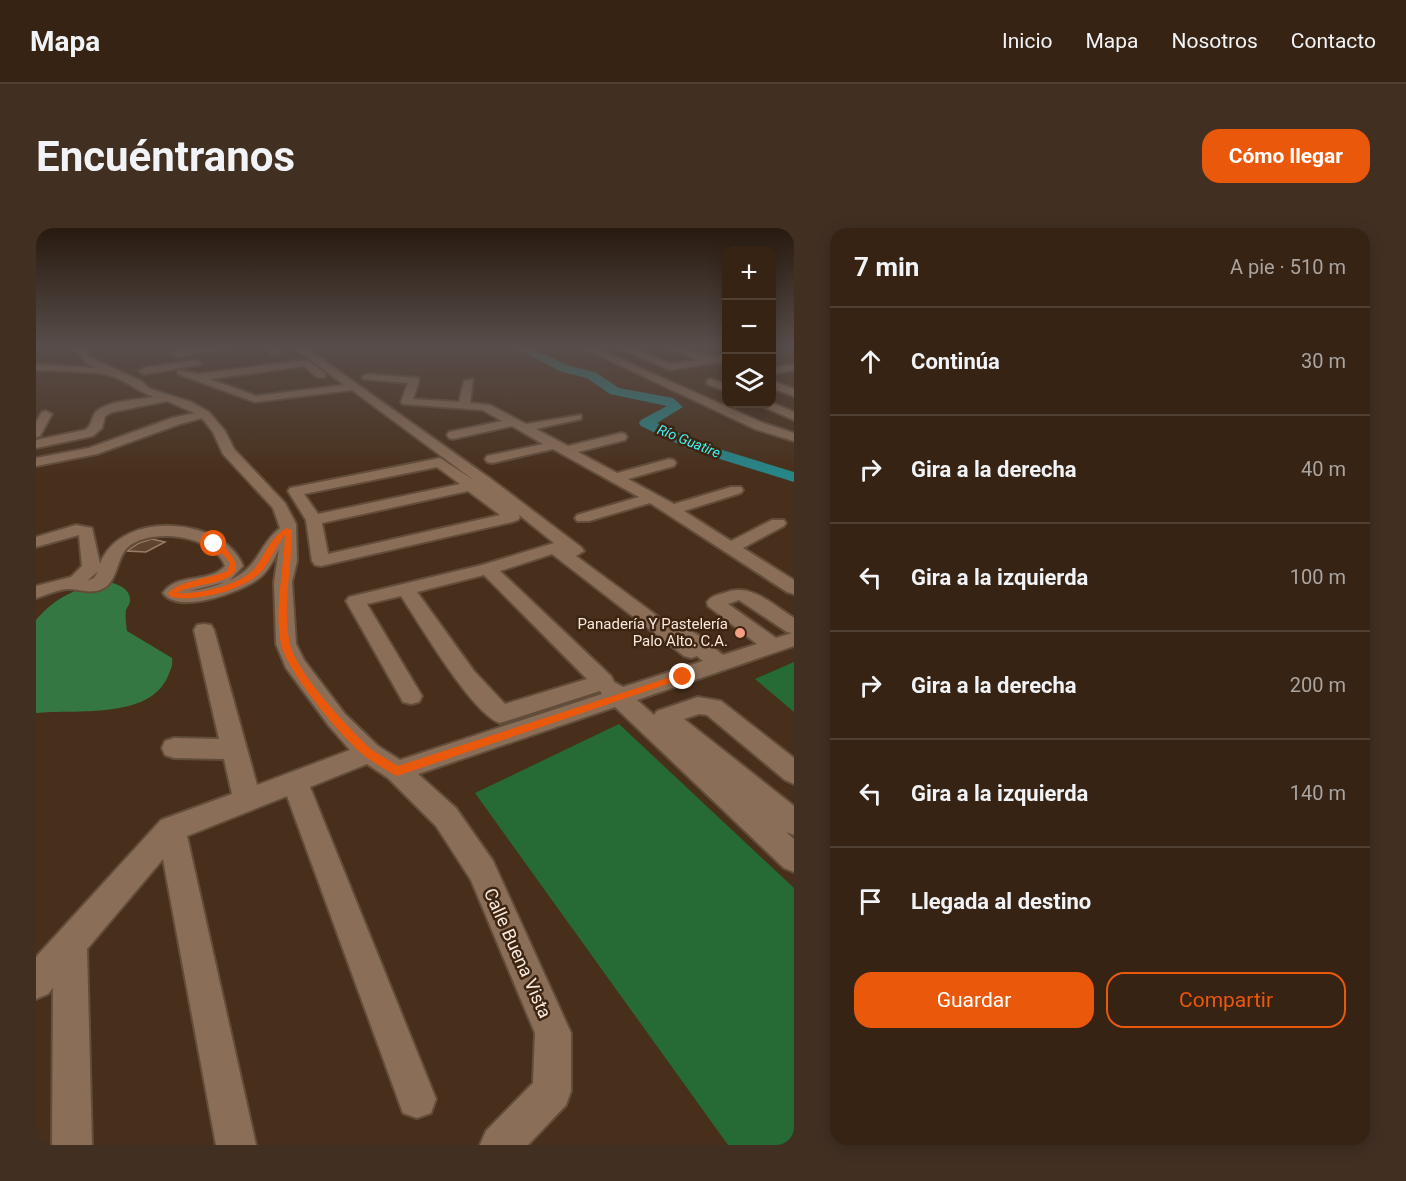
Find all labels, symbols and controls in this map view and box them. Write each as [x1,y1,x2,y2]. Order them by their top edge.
text: Mapa [30,25,100,58]
text: Inicio [1002,29,1052,53]
text: Mapa [1085,29,1138,53]
text: Nosotros [1171,29,1258,53]
text: Contacto [1291,29,1376,53]
button: Cómo llegar [1202,129,1370,183]
text: Encuéntranos [36,132,295,181]
map controls [722,246,776,408]
button: + [722,246,776,300]
text: 7 min [854,252,919,282]
text: A pie · 510 m [1230,255,1346,279]
button: − [722,300,776,354]
icon: ahead [854,345,887,378]
text: Continúa [911,349,1000,374]
text: 30 m [1301,349,1346,373]
button: layers [722,354,776,408]
water label: Río Guatire [655,421,723,461]
icon: right [854,453,887,486]
text: Gira a la derecha [911,457,1077,482]
text: 40 m [1301,457,1346,481]
route start [200,530,226,556]
icon: left [854,561,887,594]
text: Gira a la izquierda [911,565,1088,590]
text: 100 m [1290,565,1346,589]
place label: Panadería Y Pastelería Palo Alto. C.A. [577,615,728,650]
marker: Panadería Y Pastelería Palo Alto. C.A. [733,626,747,640]
route end [669,663,695,689]
icon: right [854,669,887,702]
text: Gira a la derecha [911,673,1077,698]
text: 200 m [1290,673,1346,697]
icon: left [854,777,887,810]
text: Gira a la izquierda [911,781,1088,806]
text: 140 m [1290,781,1346,805]
street label: Calle Buena Vista [480,885,556,1021]
icon: arrive [854,885,887,918]
text: Llegada al destino [911,889,1091,914]
button: Guardar [854,972,1094,1028]
button: Compartir [1106,972,1346,1028]

